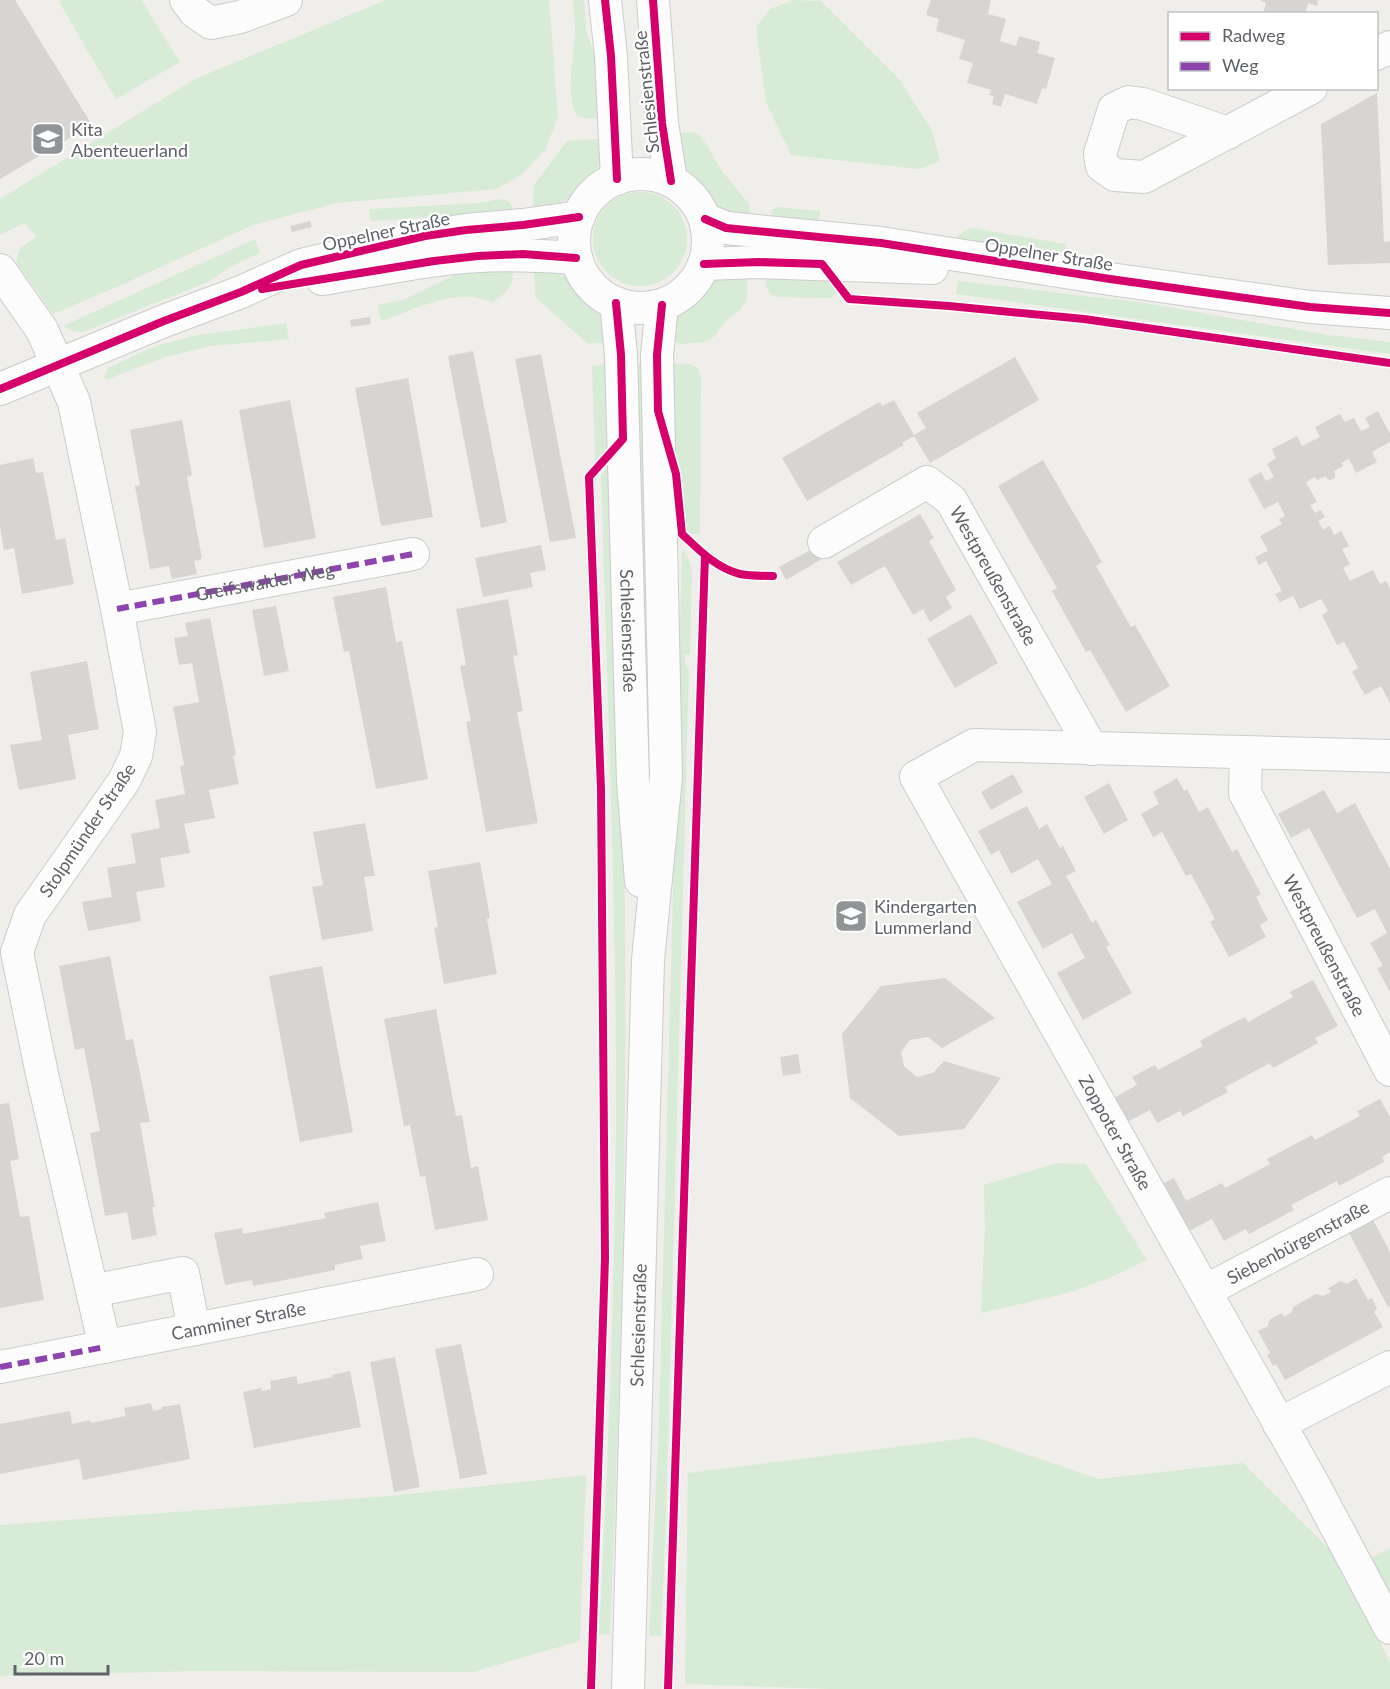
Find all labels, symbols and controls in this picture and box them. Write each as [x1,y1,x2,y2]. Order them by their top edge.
legend [1168,12,1378,90]
text: Radweg [1222,24,1285,46]
street label: Schlesienstraße [629,30,663,154]
text: Weg [1222,54,1259,76]
place label: Kita Abenteuerland [71,118,188,161]
school or university icon: Kita Abenteuerland [30,121,66,157]
street label: Oppelner Straße [320,207,452,255]
street label: Oppelner Straße [983,233,1115,275]
street label: Westpreußenstraße [946,502,1042,649]
street label: Greifswalder Weg [193,558,336,605]
street label: Schlesienstraße [616,569,641,693]
street label: Stolpmünder Straße [34,759,140,901]
street label: Westpreußenstraße [1279,871,1371,1020]
place label: Kindergarten Lummerland [874,895,977,938]
school or university icon: Kindergarten Lummerland [833,898,869,934]
street label: Zoppoter Straße [1075,1071,1157,1194]
street label: Siebenbürgenstraße [1223,1195,1373,1289]
street label: Schlesienstraße [625,1263,651,1387]
street label: Camminer Straße [169,1297,308,1344]
scale bar [15,1638,108,1676]
text: 20 m [24,1647,64,1669]

